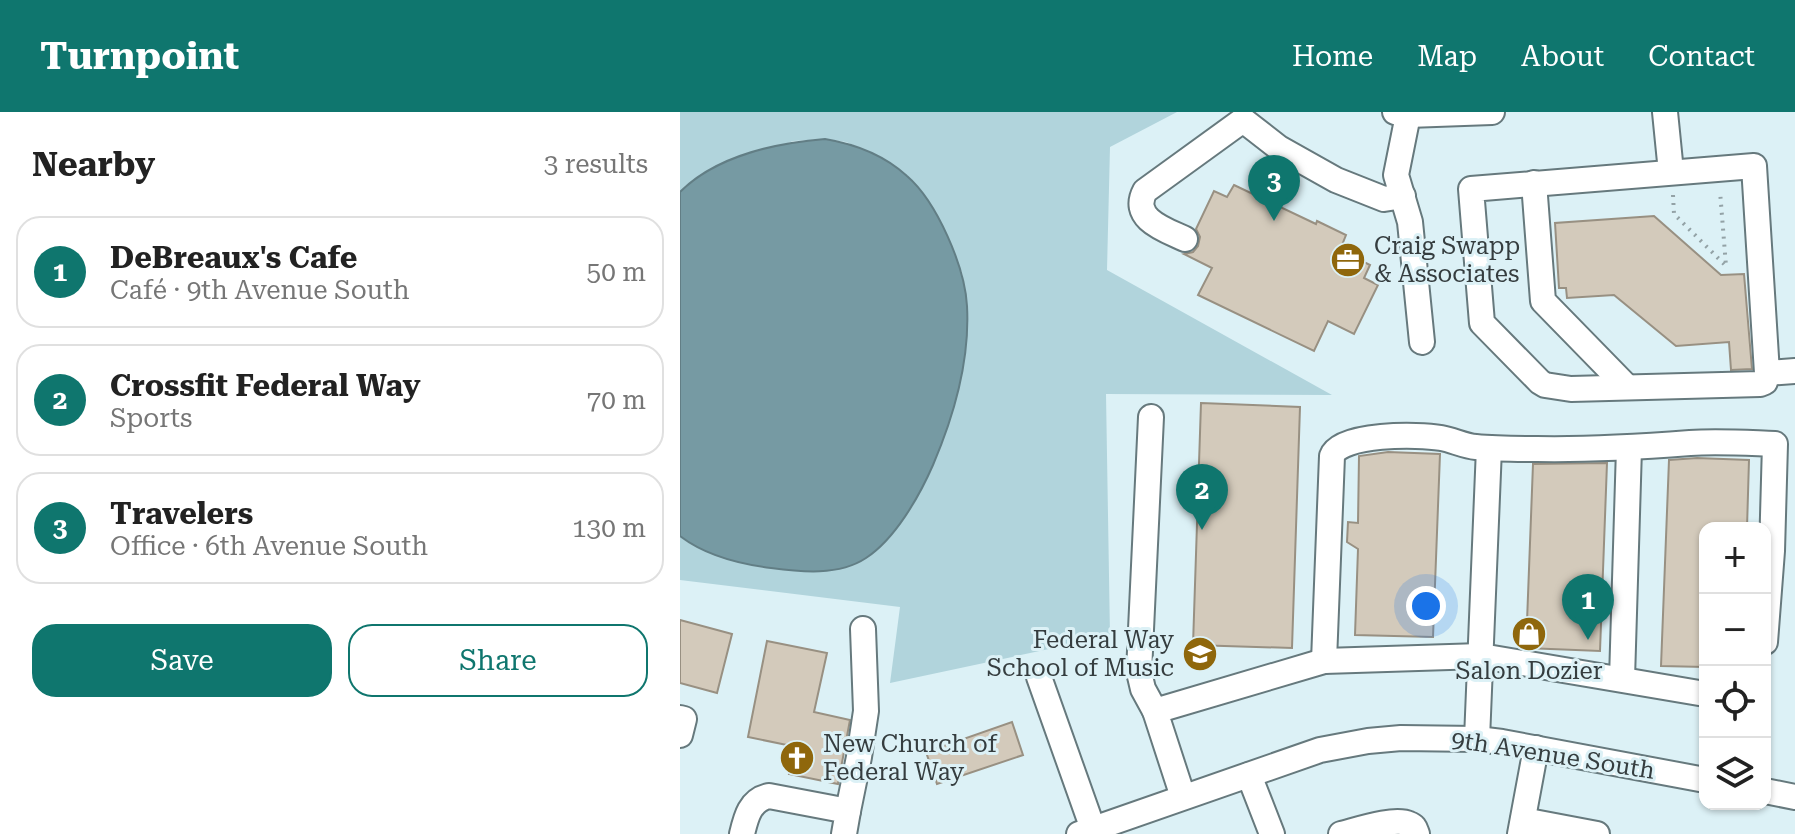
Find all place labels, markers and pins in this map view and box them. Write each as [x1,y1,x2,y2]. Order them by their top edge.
pin: 3 [1248,155,1300,221]
place label: Craig Swapp & Associates [1374,232,1520,288]
office icon: Craig Swapp & Associates [1329,241,1367,279]
pin: 2 [1176,464,1228,530]
pin: 1 [1562,574,1614,640]
shop icon: Salon Dozier [1510,615,1548,653]
place label: Federal Way School of Music [987,626,1175,682]
school or university icon: Federal Way School of Music [1181,635,1219,673]
place label: Salon Dozier [1455,657,1603,685]
place label: New Church of Federal Way [823,730,997,786]
church icon: New Church of Federal Way [778,739,816,777]

